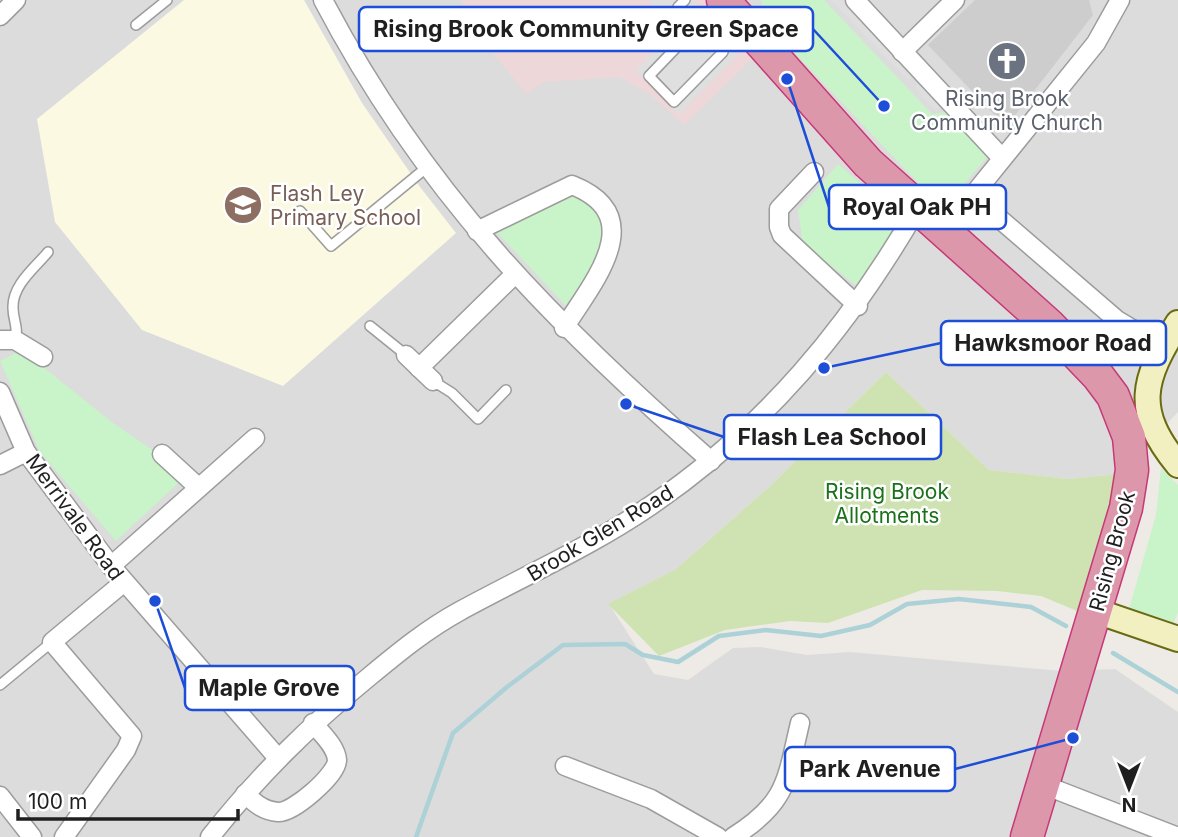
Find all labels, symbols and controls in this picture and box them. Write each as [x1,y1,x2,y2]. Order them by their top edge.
callout: Rising Brook Community Green Space [359,7,813,51]
text: Rising Brook Community Green Space [373,15,799,43]
church icon: Rising Brook Community Church [986,40,1028,82]
place label: Rising Brook Community Church [911,86,1103,135]
place label: Flash Ley Primary School [270,181,421,230]
school or university icon: Flash Ley Primary School [222,184,264,226]
callout: Royal Oak PH [829,185,1006,229]
text: Royal Oak PH [842,193,992,221]
callout: Hawksmoor Road [941,321,1166,365]
text: Hawksmoor Road [954,329,1152,357]
callout: Flash Lea School [724,415,941,459]
text: Flash Lea School [738,423,926,451]
street label: Merrivale Road [21,449,129,585]
park label: Rising Brook Allotments [825,479,949,528]
street label: Brook Glen Road [522,480,678,586]
street label: Rising Brook [1084,487,1140,614]
callout: Maple Grove [185,666,354,710]
text: Maple Grove [198,674,340,702]
callout: Park Avenue [785,747,955,791]
north arrow [1094,753,1164,823]
text: Park Avenue [799,755,941,783]
scale bar [18,778,238,822]
text: 100 m [28,789,87,814]
text: N [1122,793,1136,816]

